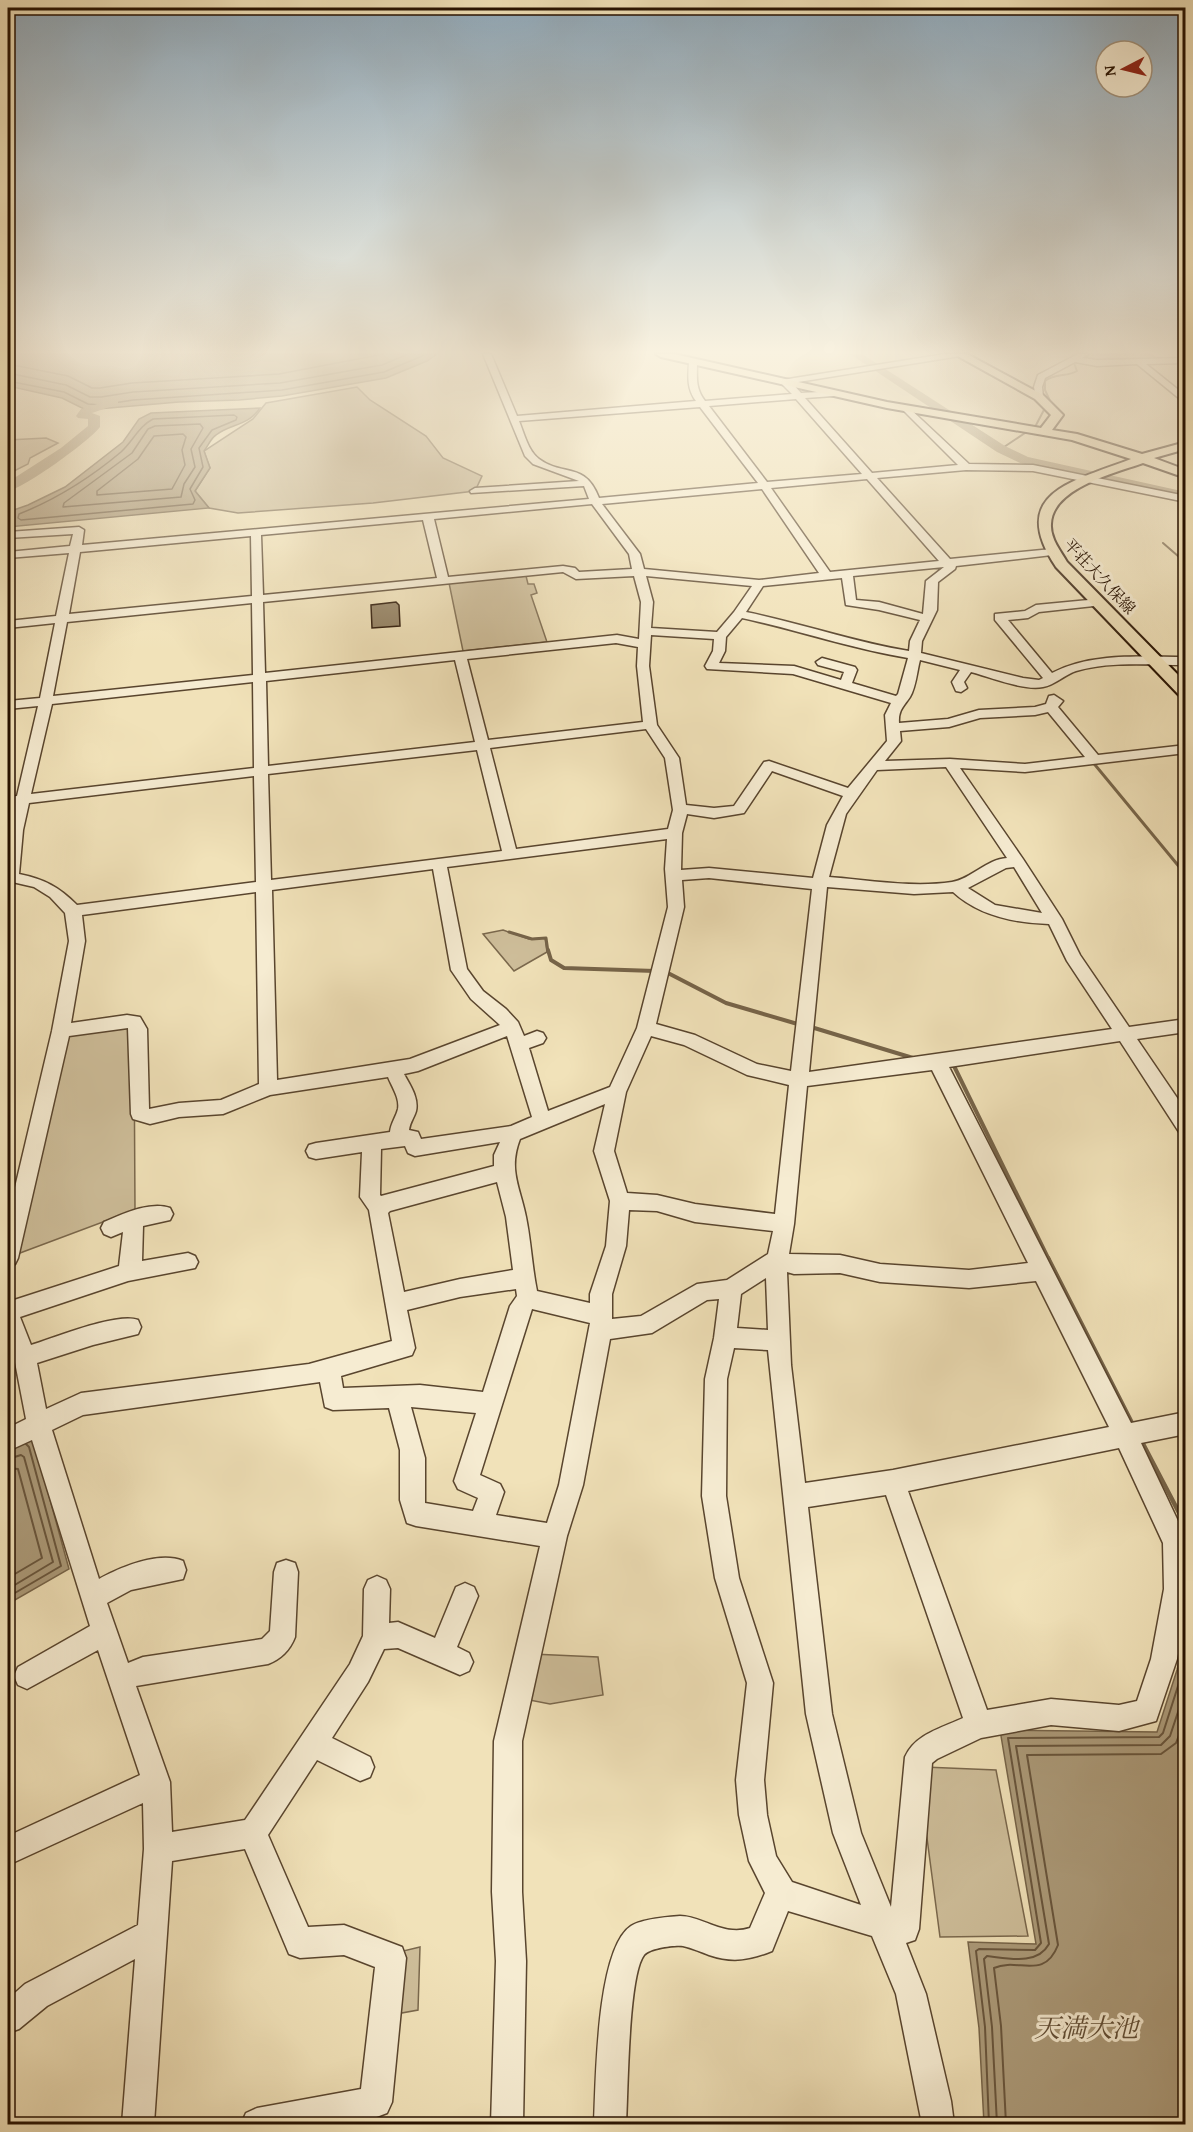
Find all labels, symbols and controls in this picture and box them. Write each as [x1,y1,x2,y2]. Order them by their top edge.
north arrow [1094,39,1154,99]
text: N [1097,64,1122,78]
street label: 平荘大久保線 [1058,533,1142,619]
water label: 天満大池 [1034,2008,1141,2047]

